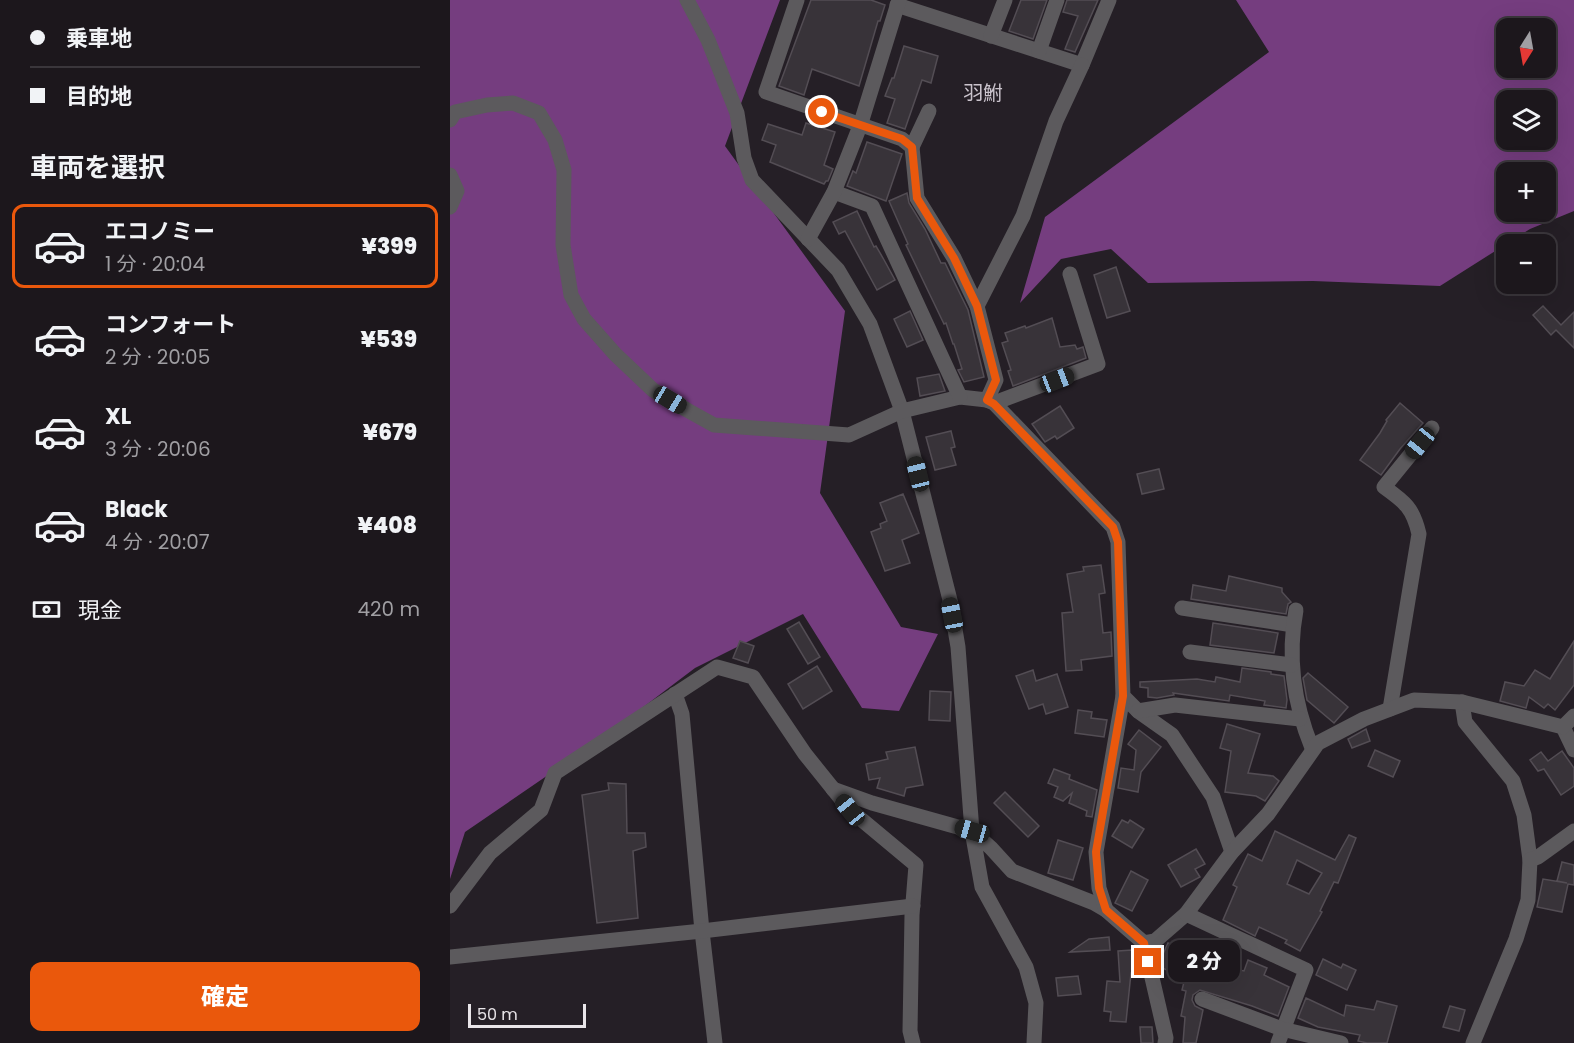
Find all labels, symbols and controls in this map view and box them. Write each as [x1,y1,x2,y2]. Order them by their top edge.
north arrow [1496,18,1556,78]
map controls [1496,18,1556,294]
text: 乗車地 [66,23,132,54]
district label: 羽鮒 [963,79,1003,107]
text: 目的地 [66,81,132,112]
button: layers [1496,90,1556,150]
route start [808,98,835,125]
text: 車両を選択 [30,149,165,186]
button: + [1496,162,1556,222]
text: エコノミー [105,216,215,247]
icon: car [33,219,87,273]
text: ¥399 [361,231,417,262]
button: − [1496,234,1556,294]
text: 1 分 · 20:04 [105,250,205,278]
text: コンフォート [105,309,236,340]
icon: car [33,312,87,366]
text: ¥539 [360,324,417,355]
text: 2 分 · 20:05 [105,343,210,371]
car [1037,365,1077,395]
car [650,383,690,417]
text: XL [105,401,131,432]
icon: car [33,405,87,459]
text: ¥679 [363,417,417,448]
car [1402,423,1438,463]
text: 3 分 · 20:06 [105,435,211,463]
car [905,454,931,494]
text: Black [105,494,168,525]
icon: car [33,498,87,552]
text: ¥408 [358,510,417,541]
text: 4 分 · 20:07 [105,528,210,556]
icon: cash [30,593,63,626]
text: 現金 [78,595,122,626]
text: 420 m [357,595,420,623]
car [940,596,964,634]
car [832,790,868,830]
car [952,817,992,845]
callout: 2 分 [1169,941,1241,983]
text: 2 分 [1186,947,1222,975]
route end [1134,948,1161,975]
button: 確定 [30,962,420,1031]
scale bar [468,1001,586,1028]
text: 50 m [477,1003,518,1026]

